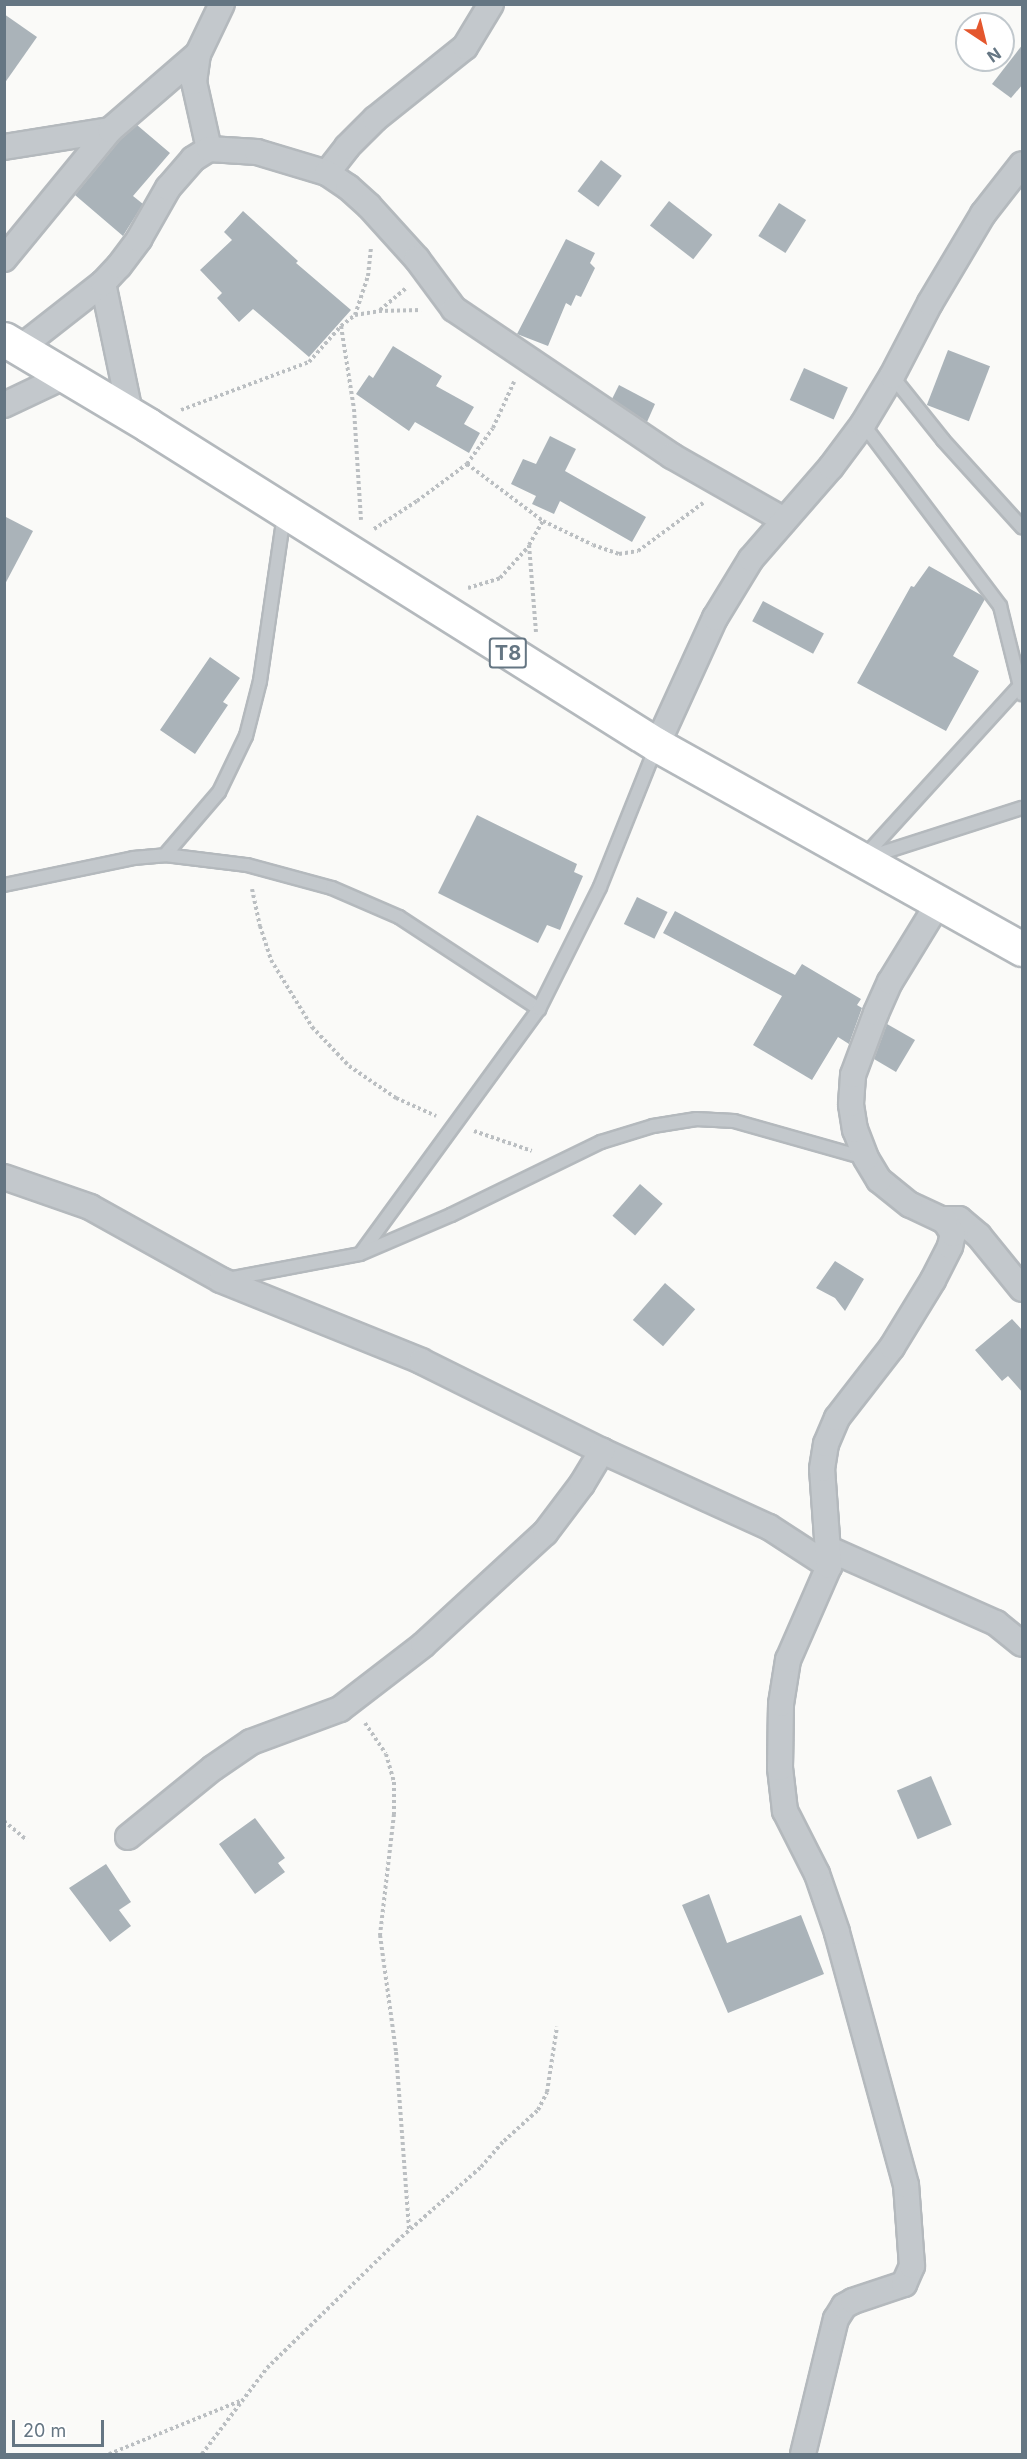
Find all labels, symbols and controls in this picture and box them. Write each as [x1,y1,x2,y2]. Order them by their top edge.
north arrow [955,12,1015,72]
text: N [983,43,1005,67]
road number: T8 [488,636,528,670]
scale bar [15,2408,106,2446]
text: 20 m [23,2420,66,2441]

